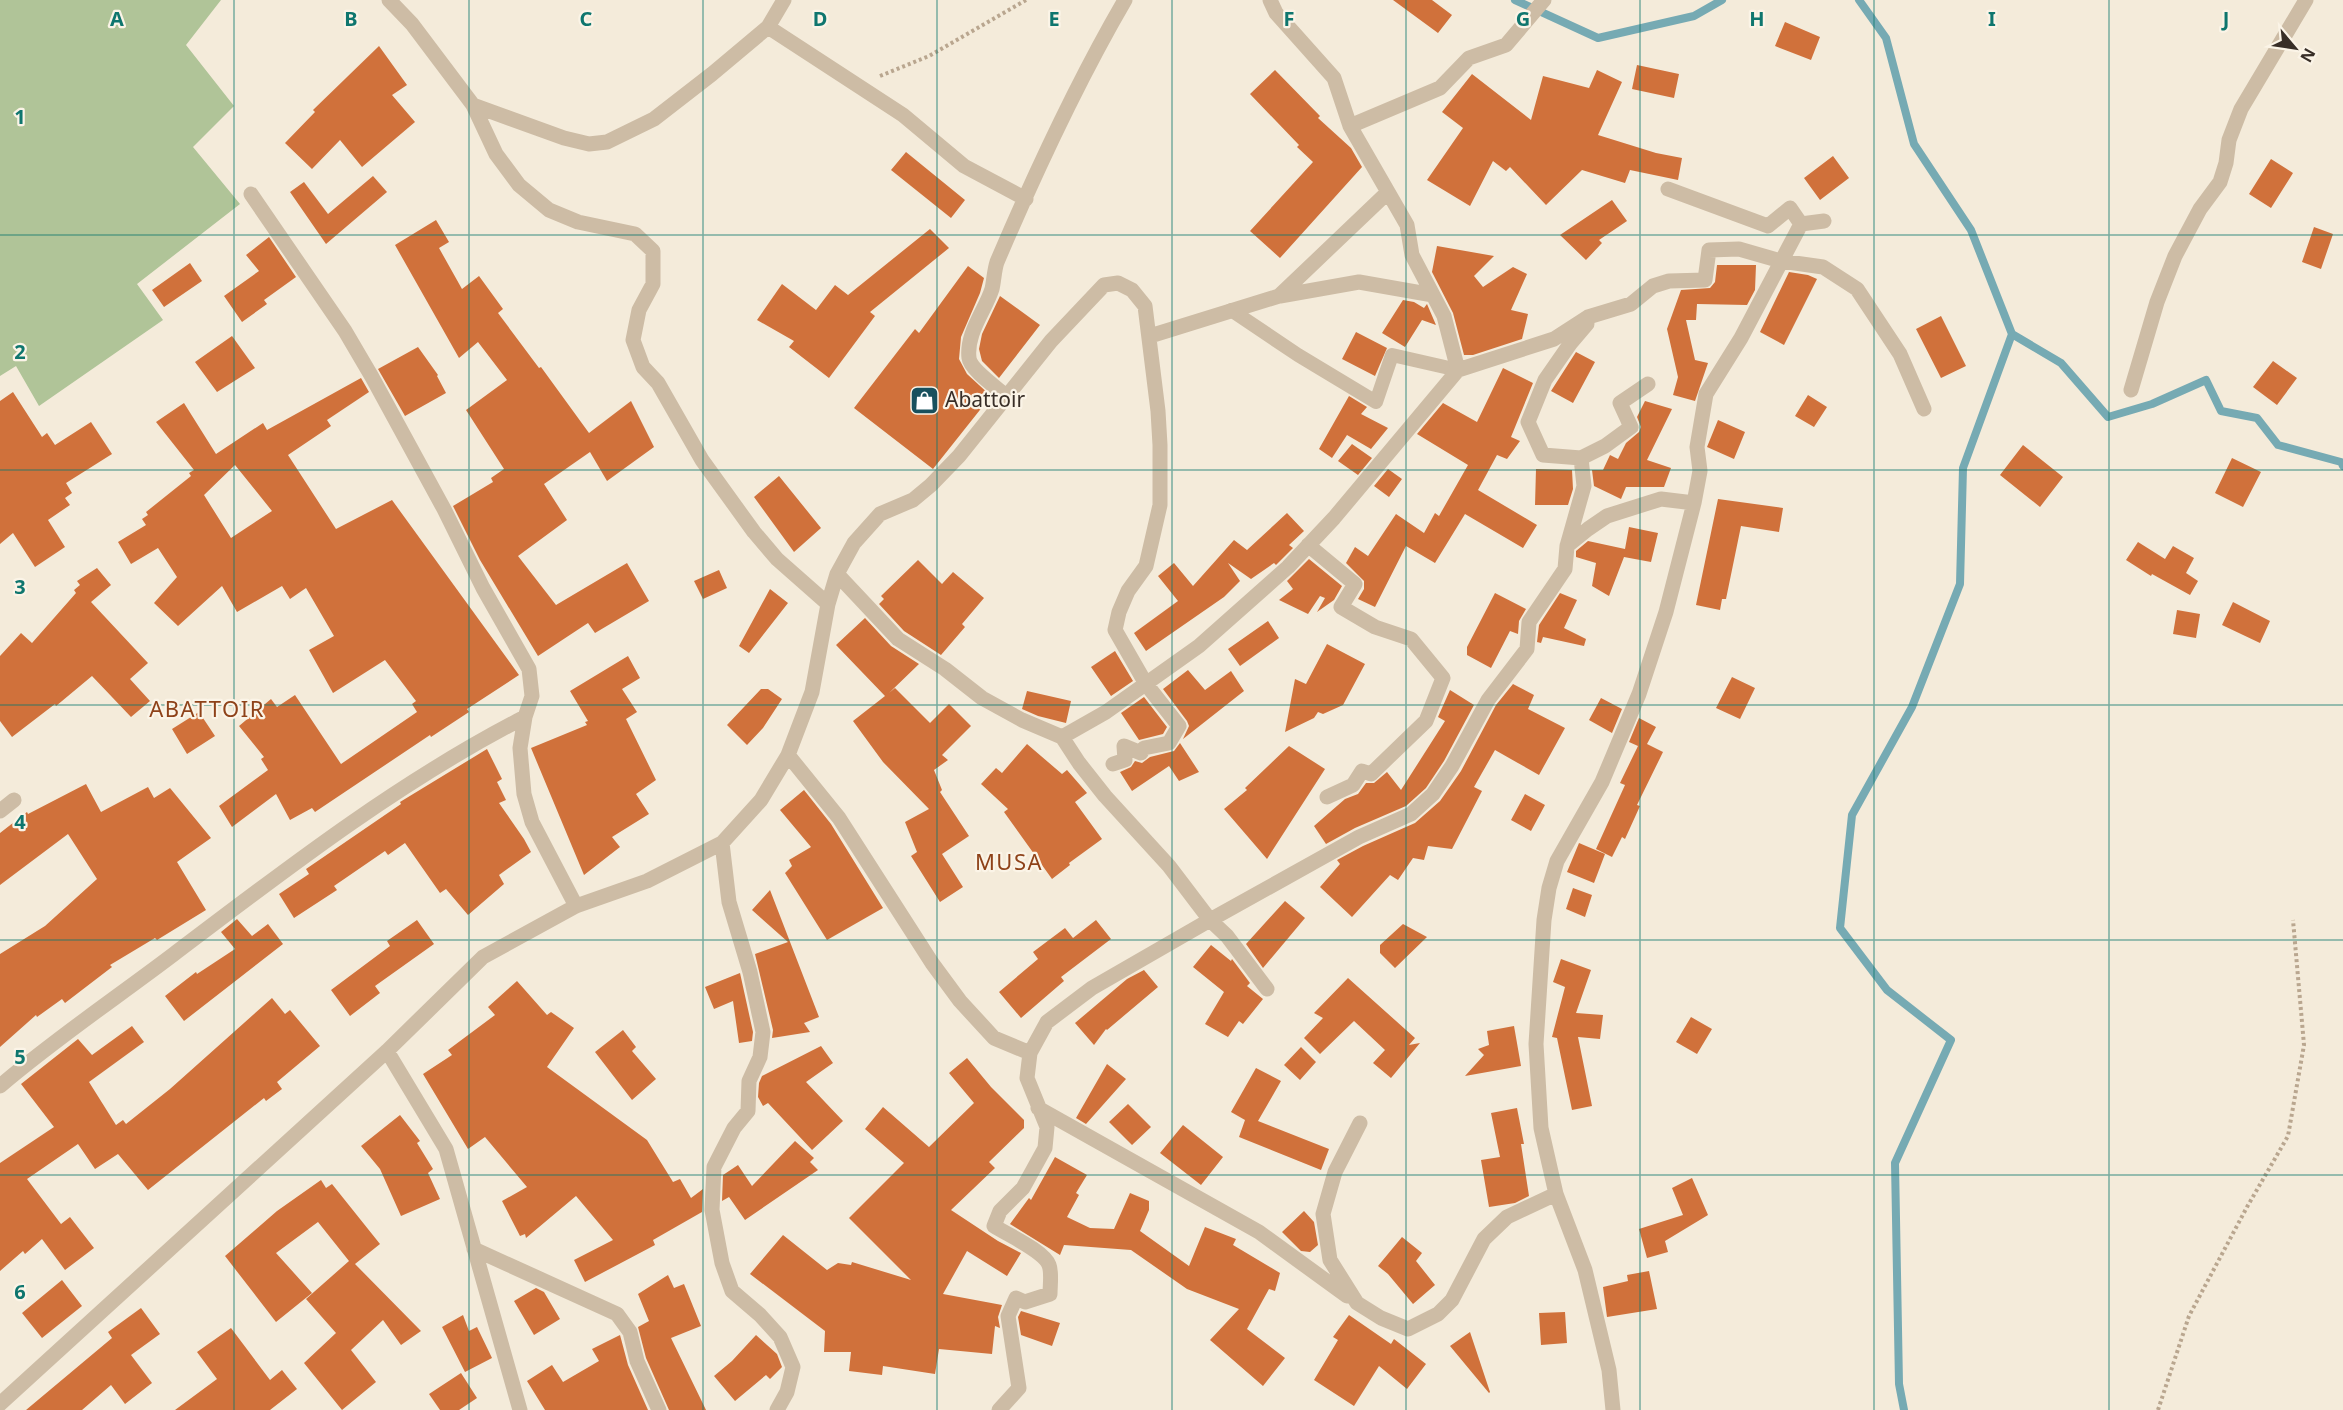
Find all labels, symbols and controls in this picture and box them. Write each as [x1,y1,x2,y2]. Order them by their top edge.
text: A [110,5,124,32]
text: B [344,5,358,32]
text: C [580,5,593,32]
text: D [813,5,827,32]
text: E [1048,5,1060,32]
text: F [1284,5,1294,32]
text: G [1516,5,1530,32]
text: H [1749,5,1765,32]
text: I [1988,5,1996,32]
text: J [2221,5,2229,32]
north arrow [2265,18,2325,78]
text: N [2295,44,2321,66]
text: 1 [14,103,26,130]
text: 2 [14,338,26,365]
shop icon: Abattoir [908,384,940,416]
place label: Abattoir [945,385,1025,413]
text: 3 [14,573,26,600]
district label: ABATTOIR [149,693,265,723]
text: 4 [14,808,26,835]
district label: MUSA [975,846,1043,876]
text: 5 [14,1043,26,1070]
text: 6 [14,1278,26,1305]

